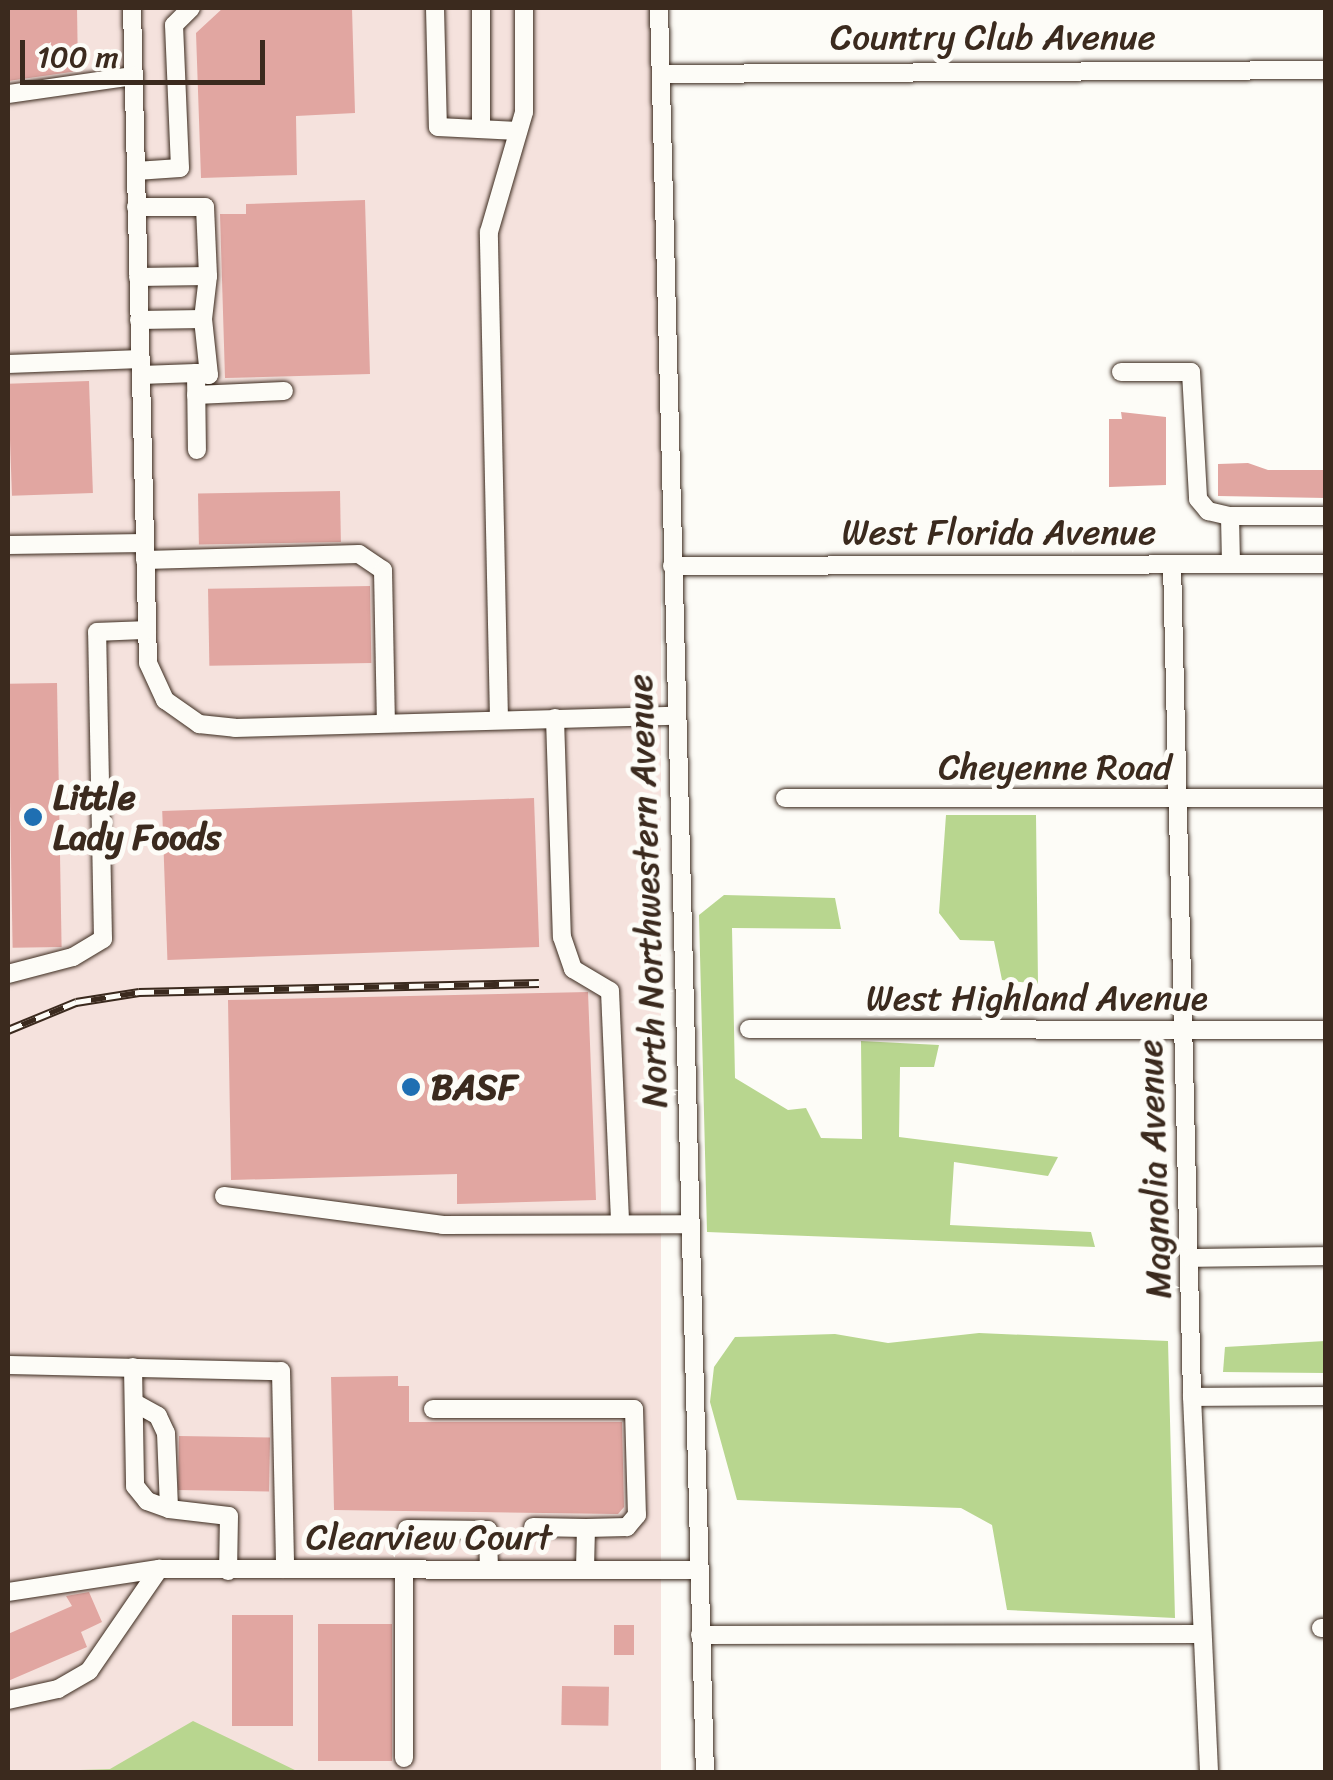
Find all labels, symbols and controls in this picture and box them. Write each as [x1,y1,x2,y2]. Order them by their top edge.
street label: Country Club Avenue [831,16,1155,58]
scale bar [25,20,270,82]
text: 100 m [37,30,119,84]
street label: West Florida Avenue [842,511,1156,553]
street label: North Northwestern Avenue [618,674,676,1108]
street label: Cheyenne Road [938,746,1172,788]
place label: Little Lady Foods [53,776,222,858]
marker: Little Lady Foods [22,806,44,828]
street label: West Highland Avenue [866,977,1208,1019]
street label: Magnolia Avenue [1129,1039,1179,1299]
place label: BASF [431,1066,517,1108]
marker: BASF [400,1076,422,1098]
street label: Clearview Court [306,1516,552,1558]

